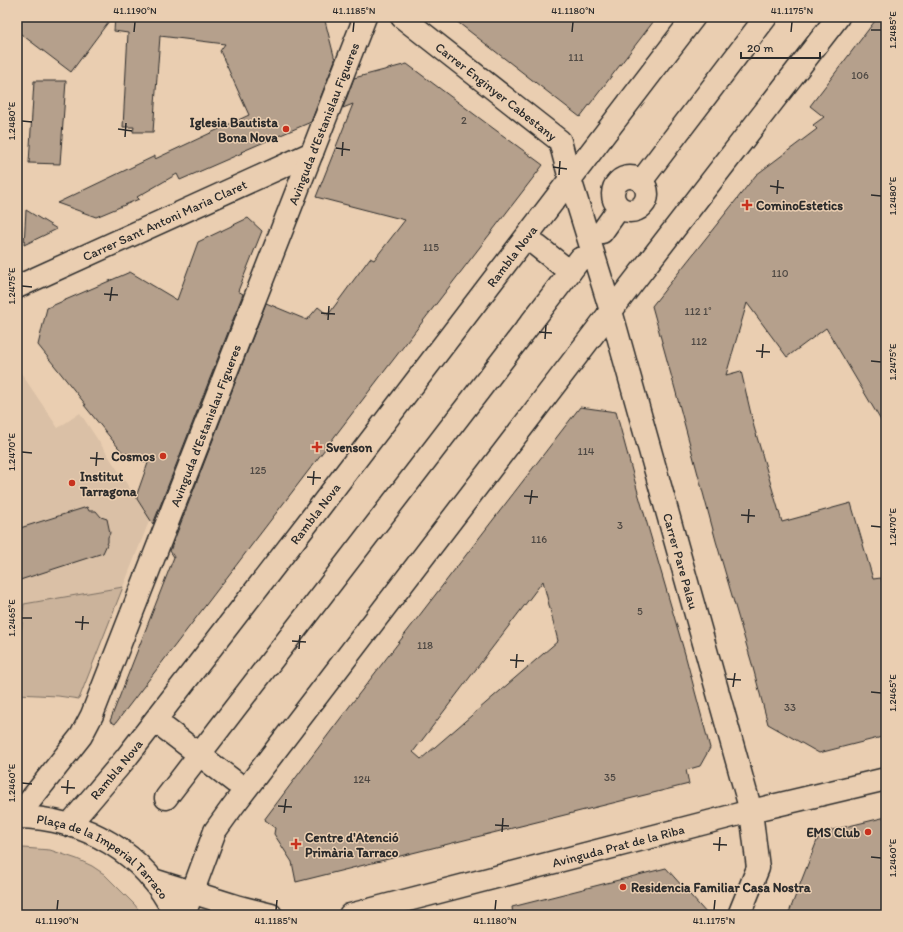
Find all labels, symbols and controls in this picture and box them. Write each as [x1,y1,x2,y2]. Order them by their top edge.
text: 41.1190°N [113,4,157,17]
text: 41.1185°N [333,4,376,17]
text: 41.1180°N [551,4,595,17]
text: 41.1175°N [771,4,813,17]
text: 1.2485°E [886,11,899,49]
scale bar [741,34,820,60]
street label: Carrer Enginyer Cabestany [432,39,560,144]
street label: Avinguda d'Estanislau Figueres [285,40,362,207]
text: 20 m [747,41,774,55]
house number: 111 [568,51,584,64]
house number: 106 [851,69,869,82]
text: 1.2480°E [5,101,18,140]
house number: 2 [461,114,467,127]
place label: Iglesia Bautista Bona Nova [190,115,278,145]
marker: Iglesia Bautista Bona Nova [281,124,291,134]
text: 1.2480°E [886,176,899,215]
street label: Carrer Sant Antoni Maria Claret [80,177,249,264]
place label: CominoEstetics [756,198,843,213]
marker: CominoEstetics [741,199,753,211]
street label: Rambla Nova [484,222,540,290]
house number: 115 [423,241,439,254]
text: 1.2475°E [5,267,18,305]
house number: 110 [772,267,789,280]
house number: 112 1° [685,305,711,318]
house number: 112 [691,335,707,348]
street label: Avinguda d'Estanislau Figueres [167,342,244,509]
text: 1.2475°E [886,343,899,381]
text: 1.2470°E [5,433,18,471]
place label: Svenson [326,440,373,455]
marker: Svenson [311,441,323,453]
house number: 114 [578,445,595,458]
place label: Cosmos [111,449,155,464]
marker: Cosmos [158,451,168,461]
house number: 125 [250,464,267,477]
place label: Institut Tarragona [79,469,137,500]
marker: Institut Tarragona [67,478,77,488]
street label: Rambla Nova [287,480,344,547]
text: 1.2470°E [886,508,899,546]
street label: Carrer Pare Palau [660,511,701,611]
house number: 3 [617,519,623,532]
house number: 116 [531,533,547,546]
text: 1.2465°E [5,599,18,637]
house number: 5 [637,605,643,618]
house number: 118 [417,639,433,652]
text: 1.2465°E [886,674,899,712]
house number: 33 [784,701,796,714]
street label: Rambla Nova [87,736,146,803]
text: 1.2460°E [5,763,18,802]
house number: 35 [604,771,616,784]
house number: 124 [353,773,371,786]
street label: Plaça de la Imperial Tarraco [36,811,172,902]
street label: Avinguda Prat de la Riba [550,821,687,870]
place label: EMS Club [806,825,860,840]
marker: EMS Club [863,827,873,837]
place label: Centre d'Atenció Primària Tarraco [305,830,399,860]
marker: Centre d'Atenció Primària Tarraco [290,838,302,850]
text: 1.2460°E [886,838,899,877]
place label: Residencia Familiar Casa Nostra [631,880,811,895]
marker: Residencia Familiar Casa Nostra [618,882,628,892]
text: 41.1190°N [35,914,79,927]
text: 41.1185°N [255,914,298,927]
text: 41.1180°N [473,914,517,927]
text: 41.1175°N [693,914,735,927]

